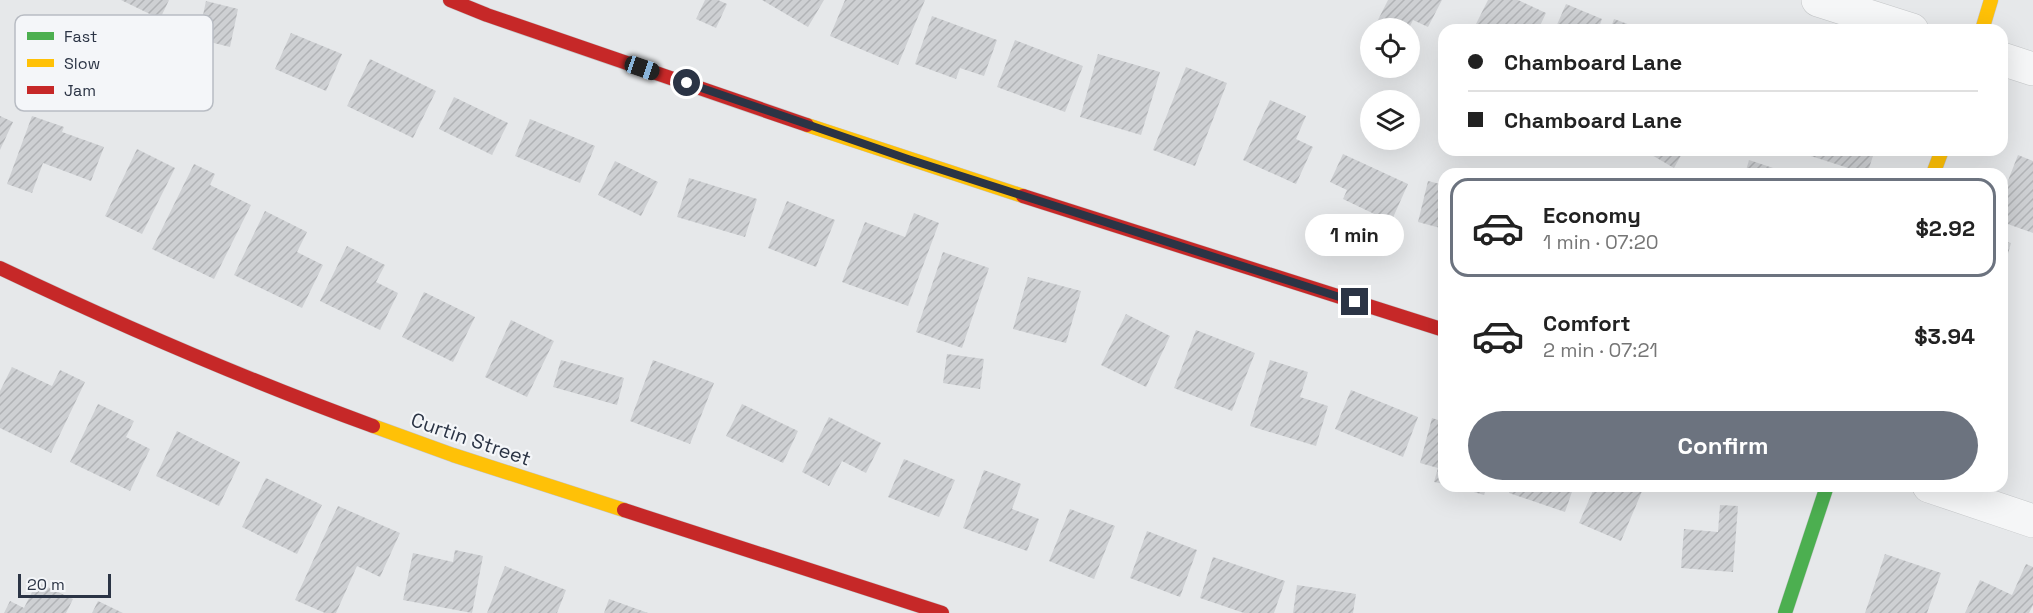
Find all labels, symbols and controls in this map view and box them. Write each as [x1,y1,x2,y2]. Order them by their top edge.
legend [15,15,213,111]
map controls [1360,18,1420,150]
button: locate [1360,18,1420,78]
text: Fast [64,26,97,47]
text: Chamboard Lane [1504,48,1682,76]
text: Slow [64,53,100,74]
car [622,54,662,82]
route start [673,69,700,96]
text: Jam [64,80,96,101]
button: layers [1360,90,1420,150]
text: Chamboard Lane [1504,106,1682,134]
icon: car [1471,201,1525,255]
text: Economy [1543,201,1641,229]
text: $2.92 [1915,214,1975,242]
callout: 1 min [1306,215,1404,257]
text: 1 min [1330,222,1379,248]
text: 1 min · 07:20 [1543,229,1659,255]
route end [1341,288,1368,315]
icon: car [1471,309,1525,363]
text: Comfort [1543,309,1631,337]
text: $3.94 [1914,322,1975,350]
text: 2 min · 07:21 [1543,337,1658,363]
street label: Curtin Street [408,406,534,472]
button: Confirm [1468,411,1978,480]
scale bar [18,571,111,598]
text: 20 m [27,574,65,595]

